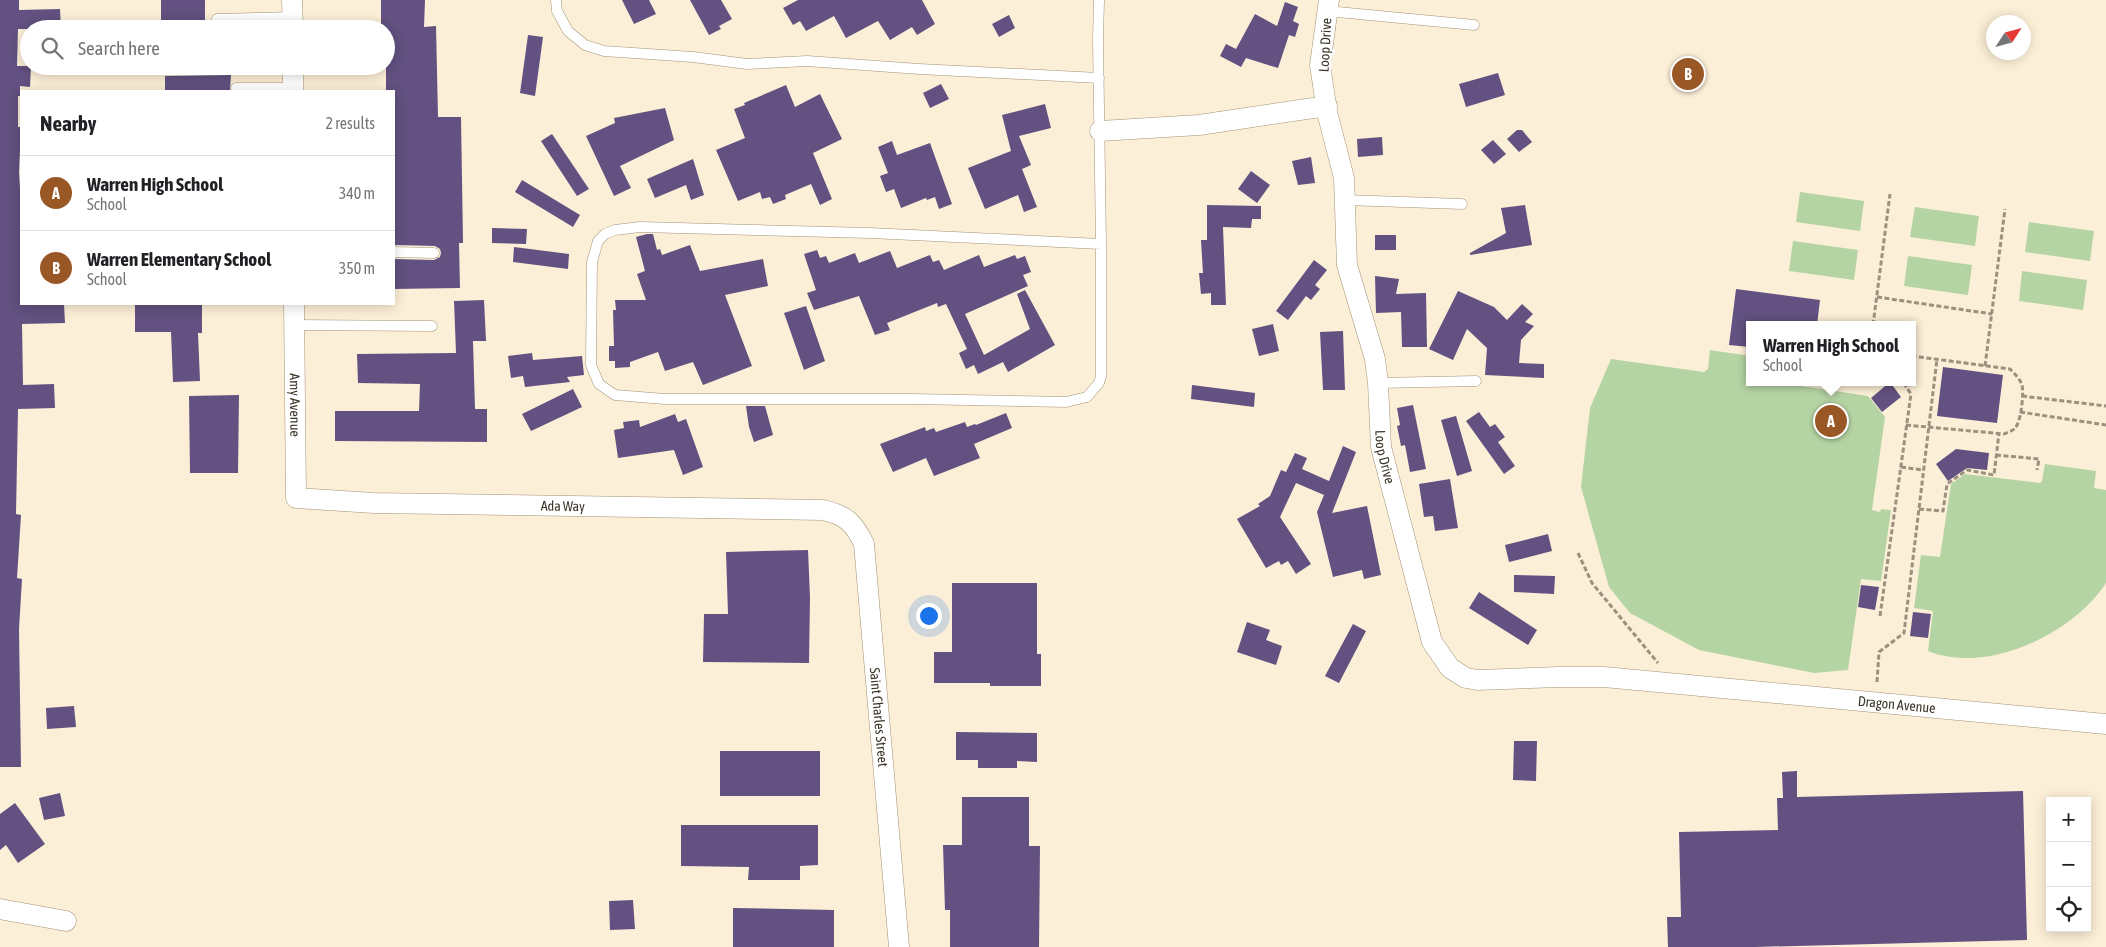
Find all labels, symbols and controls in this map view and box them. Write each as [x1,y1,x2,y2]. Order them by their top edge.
north arrow [1986,15,2031,60]
street label: Loop Drive [1316,17,1334,73]
search box [20,20,395,75]
icon: search [38,34,66,62]
text: Search here [78,37,160,59]
pin: B [1672,55,1704,93]
text: Nearby [40,111,96,135]
text: 2 results [325,114,375,132]
text: Warren High School [87,173,223,195]
text: A [52,184,60,202]
text: 340 m [339,184,375,202]
text: School [87,195,127,213]
text: Warren Elementary School [87,248,271,270]
text: B [52,259,60,277]
text: 350 m [339,259,375,277]
text: School [87,270,127,288]
popup [1746,321,1916,386]
text: Warren High School [1763,334,1899,356]
text: School [1763,356,1803,374]
street label: Amy Avenue [287,373,303,437]
pin: A [1815,402,1847,440]
street label: Loop Drive [1372,430,1398,485]
street label: Ada Way [541,498,585,514]
your location [916,603,942,629]
street label: Saint Charles Street [867,667,891,768]
street label: Dragon Avenue [1857,693,1936,716]
map controls [2046,797,2091,932]
button: + [2046,797,2091,842]
button: − [2046,842,2091,887]
button: locate [2046,887,2091,932]

